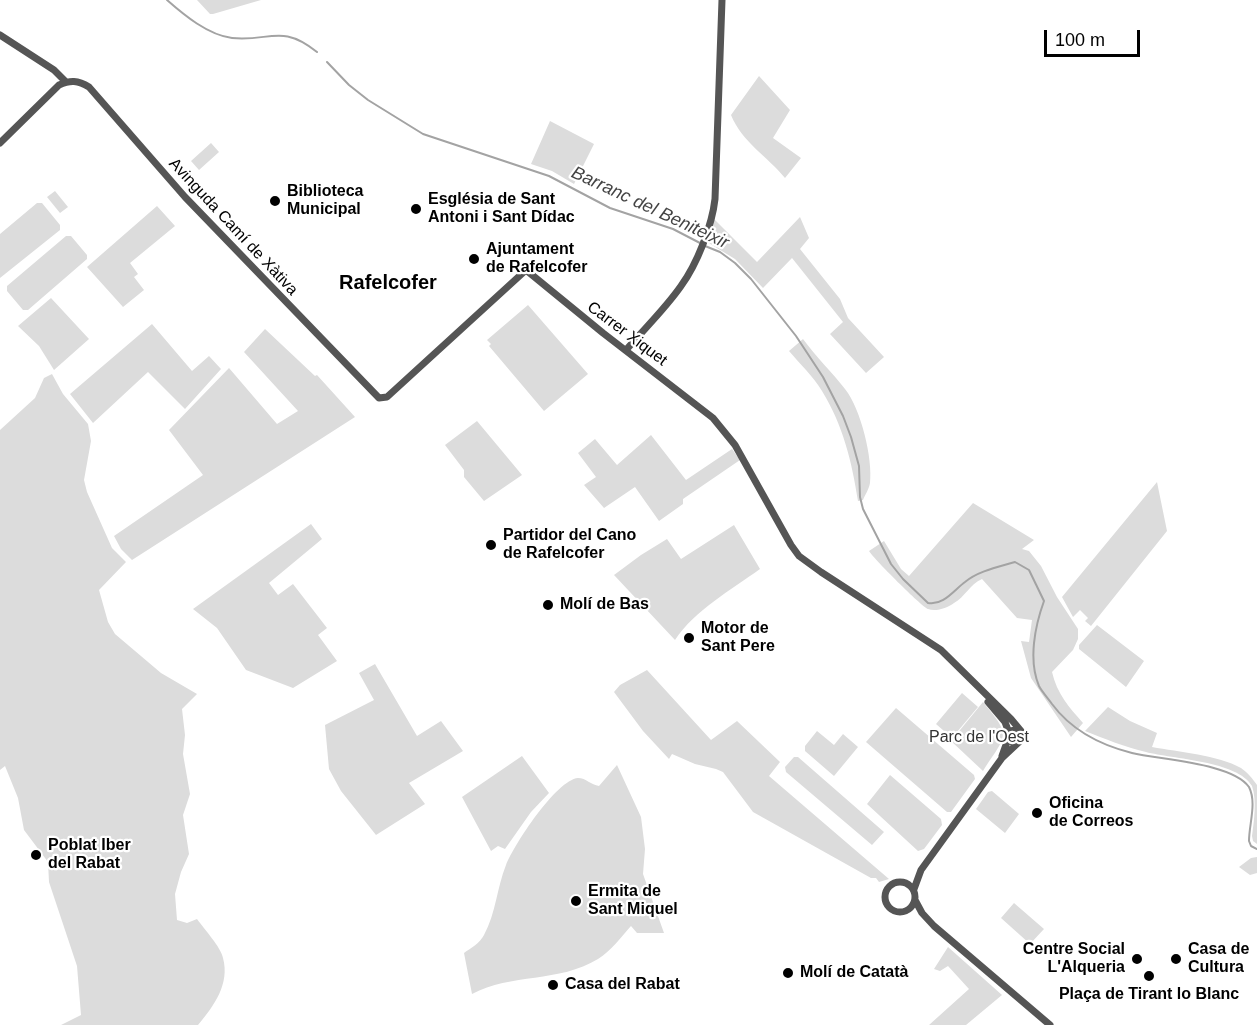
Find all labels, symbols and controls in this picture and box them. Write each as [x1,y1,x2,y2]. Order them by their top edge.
scale bar [1047,18,1143,56]
text: 100 m [1055,30,1105,50]
street label: Avinguda Camí de Xàtiva [165,155,301,299]
water label: Barranc del Beniteixir [568,162,732,254]
place label: Biblioteca Municipal [287,182,363,220]
place label: Església de Sant Antoni i Sant Dídac [428,190,575,228]
marker: Biblioteca Municipal [268,194,282,208]
marker: Església de Sant Antoni i Sant Dídac [409,202,423,216]
place label: Ajuntament de Rafelcofer [486,240,587,278]
marker: Ajuntament de Rafelcofer [467,252,481,266]
district label: Rafelcofer [339,271,437,295]
street label: Carrer Xiquet [583,298,671,370]
place label: Partidor del Cano de Rafelcofer [503,526,636,564]
marker: Partidor del Cano de Rafelcofer [484,538,498,552]
place label: Molí de Bas [560,595,649,615]
marker: Molí de Bas [541,598,555,612]
place label: Motor de Sant Pere [701,619,775,657]
marker: Motor de Sant Pere [682,631,696,645]
park label: Parc de l'Oest [929,728,1029,748]
place label: Oficina de Correos [1049,794,1133,832]
marker: Oficina de Correos [1030,806,1044,820]
place label: Poblat Iber del Rabat [48,836,131,874]
marker: Poblat Iber del Rabat [29,848,43,862]
place label: Ermita de Sant Miquel [588,882,678,920]
marker: Ermita de Sant Miquel [569,894,583,908]
place label: Centre Social L'Alqueria [1023,940,1125,978]
place label: Casa de Cultura [1188,940,1249,978]
marker: Centre Social L'Alqueria [1130,952,1144,966]
marker: Casa de Cultura [1169,952,1183,966]
place label: Molí de Catatà [800,963,908,983]
marker: Molí de Catatà [781,966,795,980]
marker: Plaça de Tirant lo Blanc [1142,969,1156,983]
place label: Casa del Rabat [565,975,680,995]
marker: Casa del Rabat [546,978,560,992]
place label: Plaça de Tirant lo Blanc [1059,985,1239,1005]

